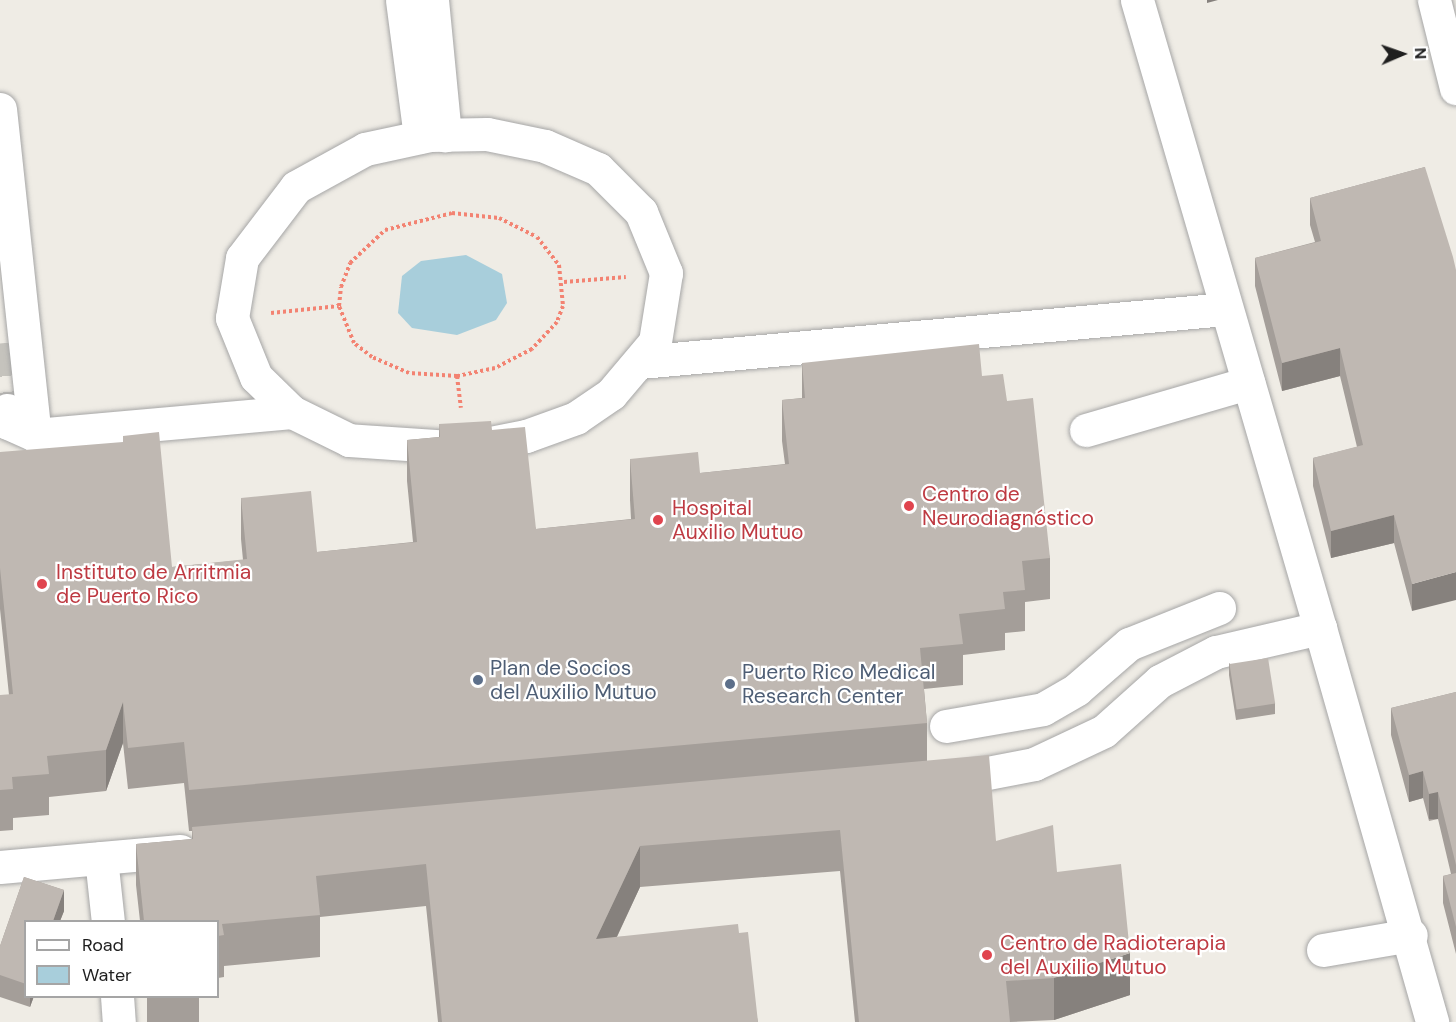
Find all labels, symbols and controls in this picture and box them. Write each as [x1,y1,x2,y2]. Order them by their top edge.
north arrow [1372,24,1432,84]
text: N [1410,47,1431,60]
place label: Centro de Neurodiagnóstico [922,481,1094,531]
place label: Hospital Auxilio Mutuo [672,495,803,545]
marker: Centro de Neurodiagnóstico [900,497,918,515]
marker: Hospital Auxilio Mutuo [649,511,667,529]
place label: Instituto de Arritmia de Puerto Rico [56,559,251,609]
marker: Instituto de Arritmia de Puerto Rico [33,575,51,593]
place label: Plan de Socios del Auxilio Mutuo [490,655,657,705]
place label: Puerto Rico Medical Research Center [742,659,935,709]
marker: Plan de Socios del Auxilio Mutuo [471,673,485,687]
marker: Puerto Rico Medical Research Center [723,677,737,691]
legend [24,920,219,998]
place label: Centro de Radioterapia del Auxilio Mutuo [1000,930,1226,980]
text: Road [82,933,124,957]
marker: Centro de Radioterapia del Auxilio Mutuo [978,946,996,964]
text: Water [82,963,132,987]

